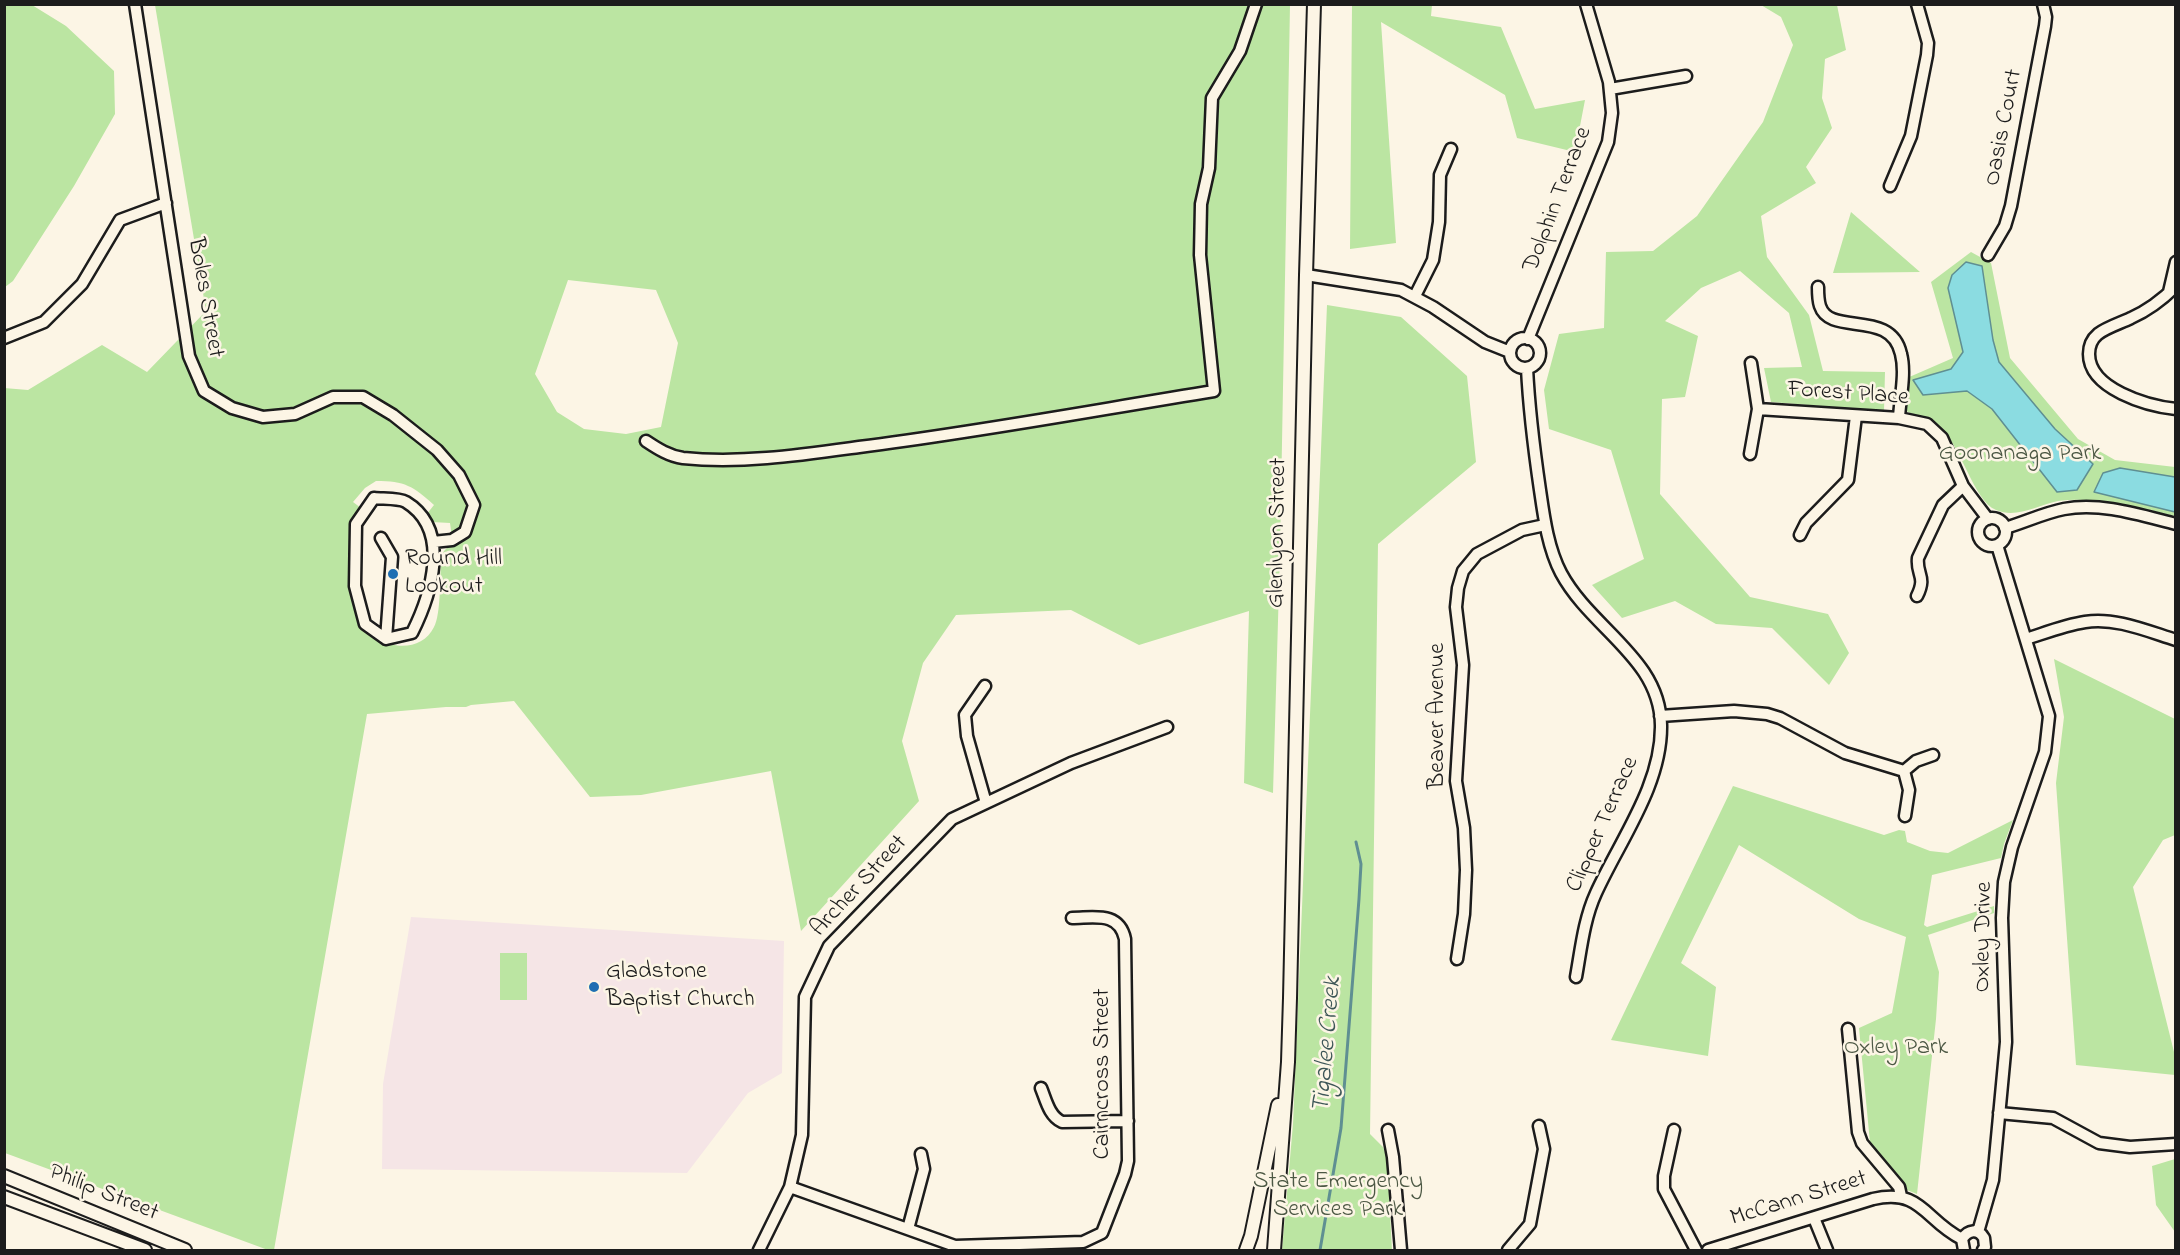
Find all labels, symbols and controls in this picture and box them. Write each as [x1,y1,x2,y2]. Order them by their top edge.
street label: Oasis Court [1980,67,2030,189]
street label: Dolphin Terrace [1518,123,1600,277]
street label: Boles Street [179,236,229,360]
street label: Forest Place [1787,376,1909,414]
park label: Goonanaga Park [1939,441,2101,469]
street label: Glenlyon Street [1263,457,1295,609]
place label: Round Hill Lookout [405,546,502,602]
marker: Round Hill Lookout [386,567,400,581]
street label: Beaver Avenue [1425,643,1453,789]
street label: Clipper Terrace [1561,753,1647,897]
street label: Archer Street [805,830,915,944]
street label: Oxley Drive [1970,881,2000,993]
place label: Gladstone Baptist Church [606,959,755,1015]
water label: Tigalee Creek [1308,976,1350,1114]
marker: Gladstone Baptist Church [587,980,601,994]
street label: Cairncross Street [1090,988,1118,1160]
park label: Oxley Park [1844,1035,1948,1063]
street label: Philip Street [44,1159,162,1229]
street label: McCann Street [1727,1166,1871,1234]
park label: State Emergency Services Park [1253,1169,1423,1225]

